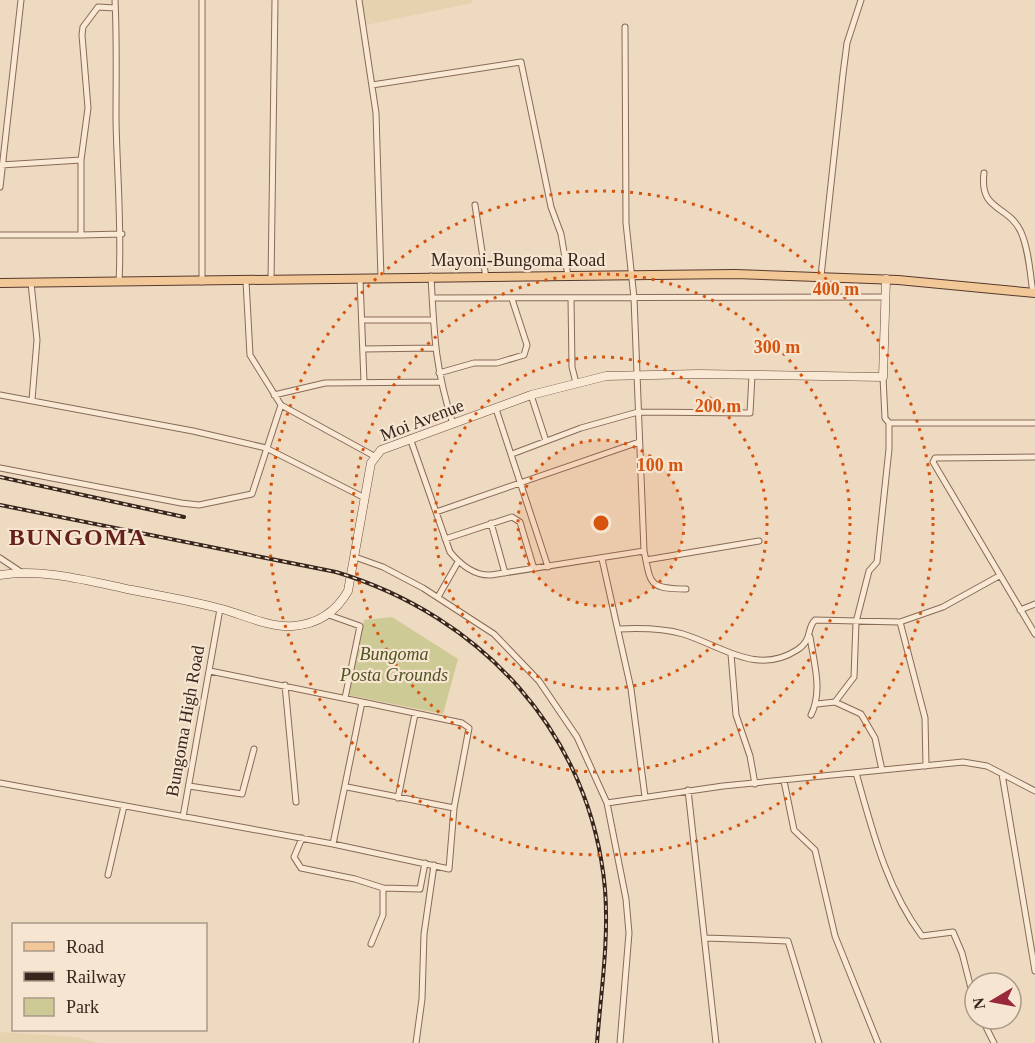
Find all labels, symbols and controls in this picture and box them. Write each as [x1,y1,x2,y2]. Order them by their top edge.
street label: Mayoni-Bungoma Road [431,250,605,270]
text: 400 m [813,279,859,299]
text: 300 m [754,337,800,357]
street label: Moi Avenue [377,395,467,445]
text: 200 m [695,396,741,416]
text: 100 m [637,455,683,475]
centre of rings [591,513,611,533]
district label: BUNGOMA [9,524,147,550]
street label: Bungoma High Road [162,644,208,798]
park label: Bungoma Posta Grounds [339,644,448,685]
legend [12,923,207,1031]
text: Road [66,937,104,957]
text: Railway [66,967,126,987]
north arrow [963,971,1023,1031]
text: N [969,996,988,1011]
text: Park [66,997,99,1017]

